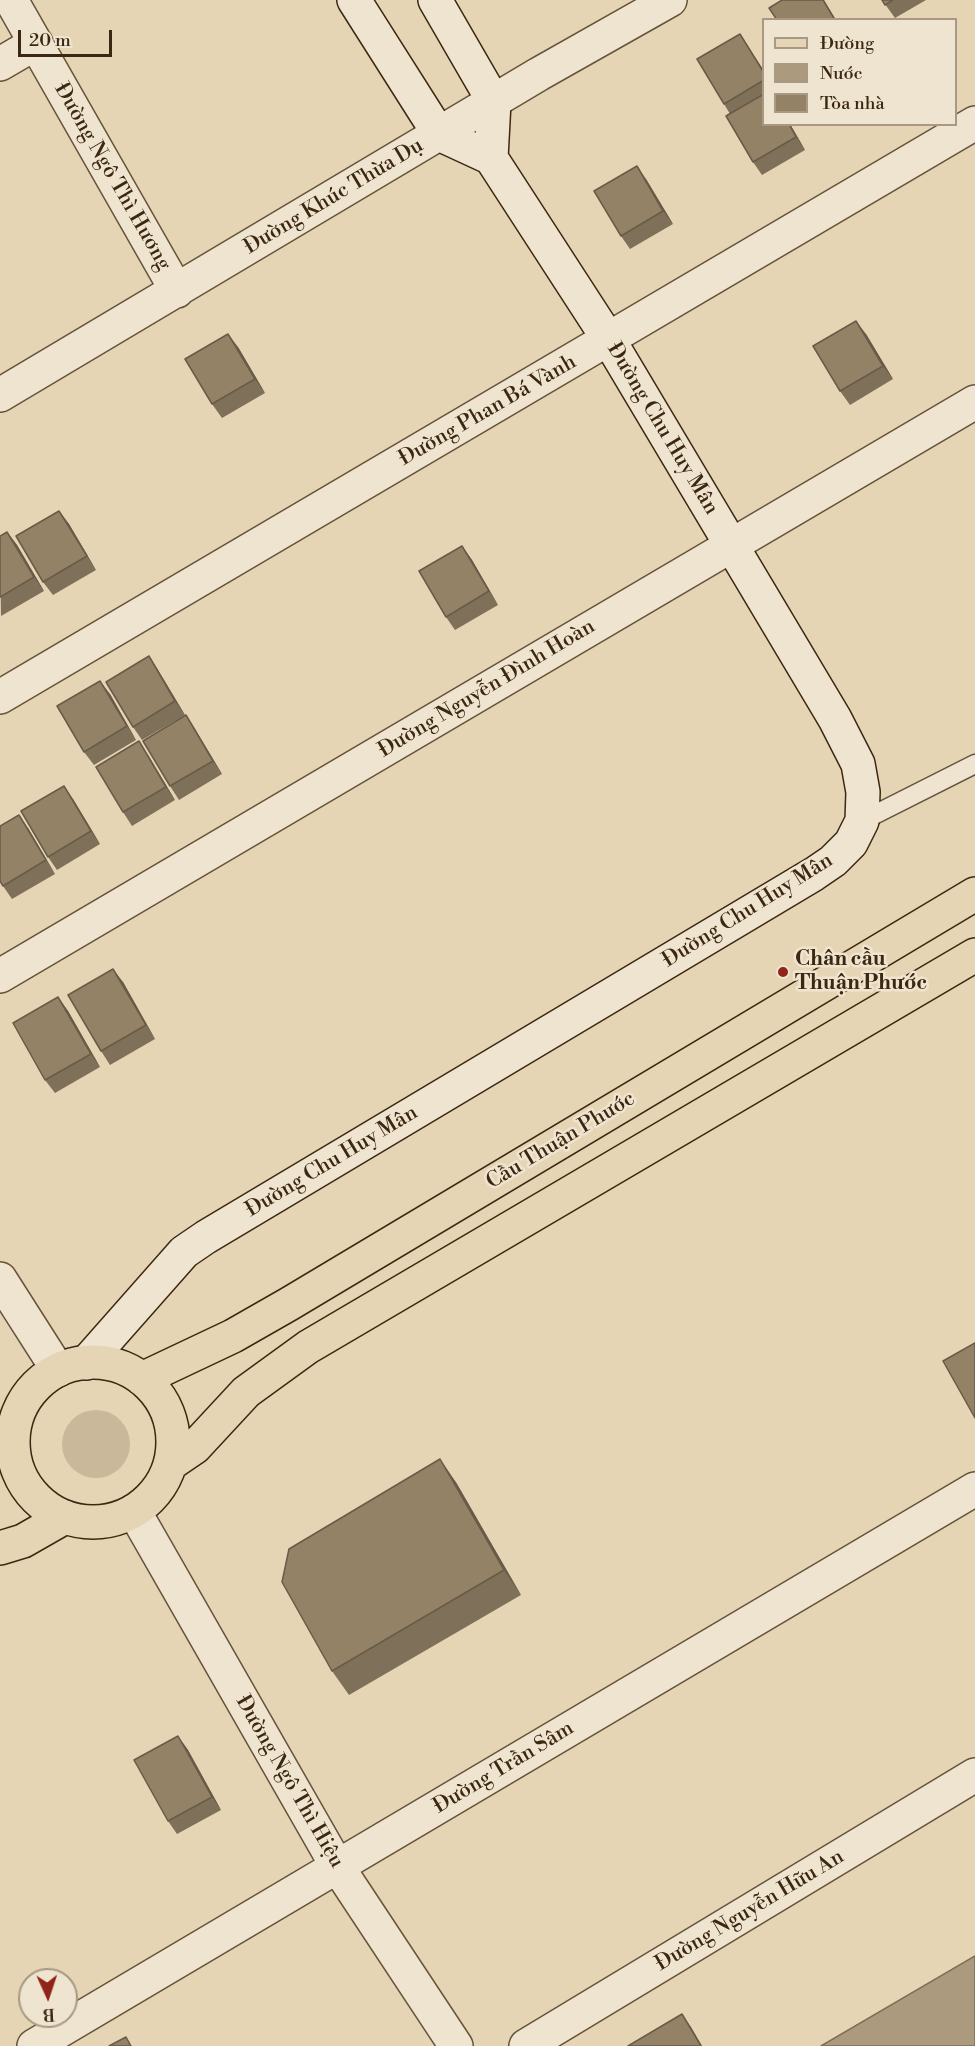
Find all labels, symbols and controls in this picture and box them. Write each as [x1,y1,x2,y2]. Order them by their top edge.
scale bar [21,18,116,56]
legend [762,18,957,126]
text: 20 m [29,29,71,52]
text: Đường [820,32,874,55]
text: Nước [820,62,863,85]
street label: Đường Ngô Thì Hương [48,79,176,275]
text: Tòa nhà [820,92,885,115]
street label: Đường Khúc Thừa Dụ [240,133,428,261]
street label: Đường Chu Huy Mân [601,338,723,520]
street label: Đường Phan Bá Vành [395,350,581,472]
street label: Đường Nguyễn Đình Hoàn [374,614,600,764]
street label: Đường Chu Huy Mân [658,848,838,974]
place label: Chân cầu Thuận Phước [795,947,927,997]
marker: Chân cầu Thuận Phước [776,965,790,979]
street label: Cầu Thuận Phước [482,1087,640,1195]
street label: Đường Chu Huy Mân [241,1101,423,1223]
street label: Đường Ngô Thì Hiệu [229,1691,349,1873]
street label: Đường Trần Sâm [429,1716,579,1820]
street label: Đường Nguyễn Hữu An [651,1845,849,1977]
north arrow [18,1968,78,2028]
text: B [42,2004,55,2024]

